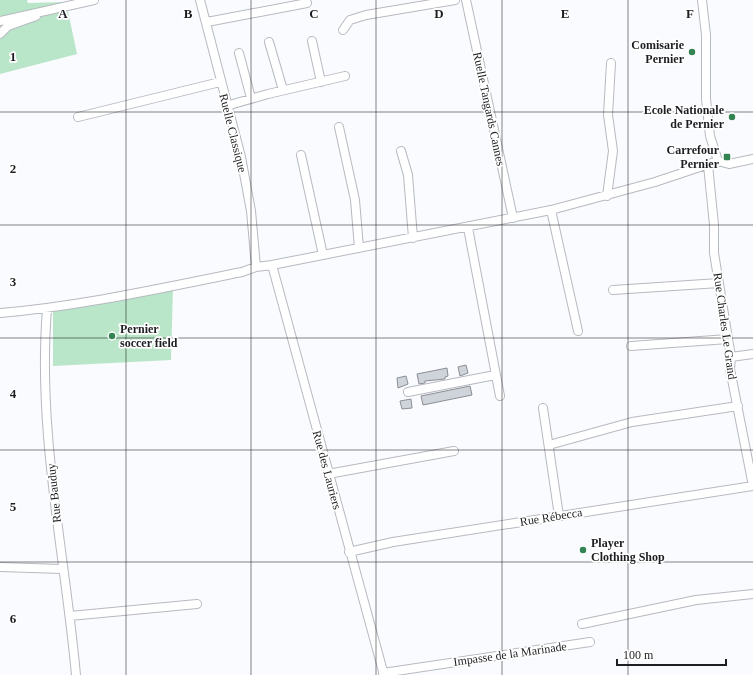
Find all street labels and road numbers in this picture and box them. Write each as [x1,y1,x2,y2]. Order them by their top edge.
street label: Ruelle Tangards Cannes [470,51,508,168]
street label: Ruelle Classique [216,92,250,174]
street label: Rue Charles Le Grand [711,272,739,380]
street label: Rue des Lauriers [310,429,344,511]
street label: Rue Bauduy [44,463,64,523]
street label: Rue Rébecca [519,505,584,529]
street label: Impasse de la Marinade [452,639,568,669]

